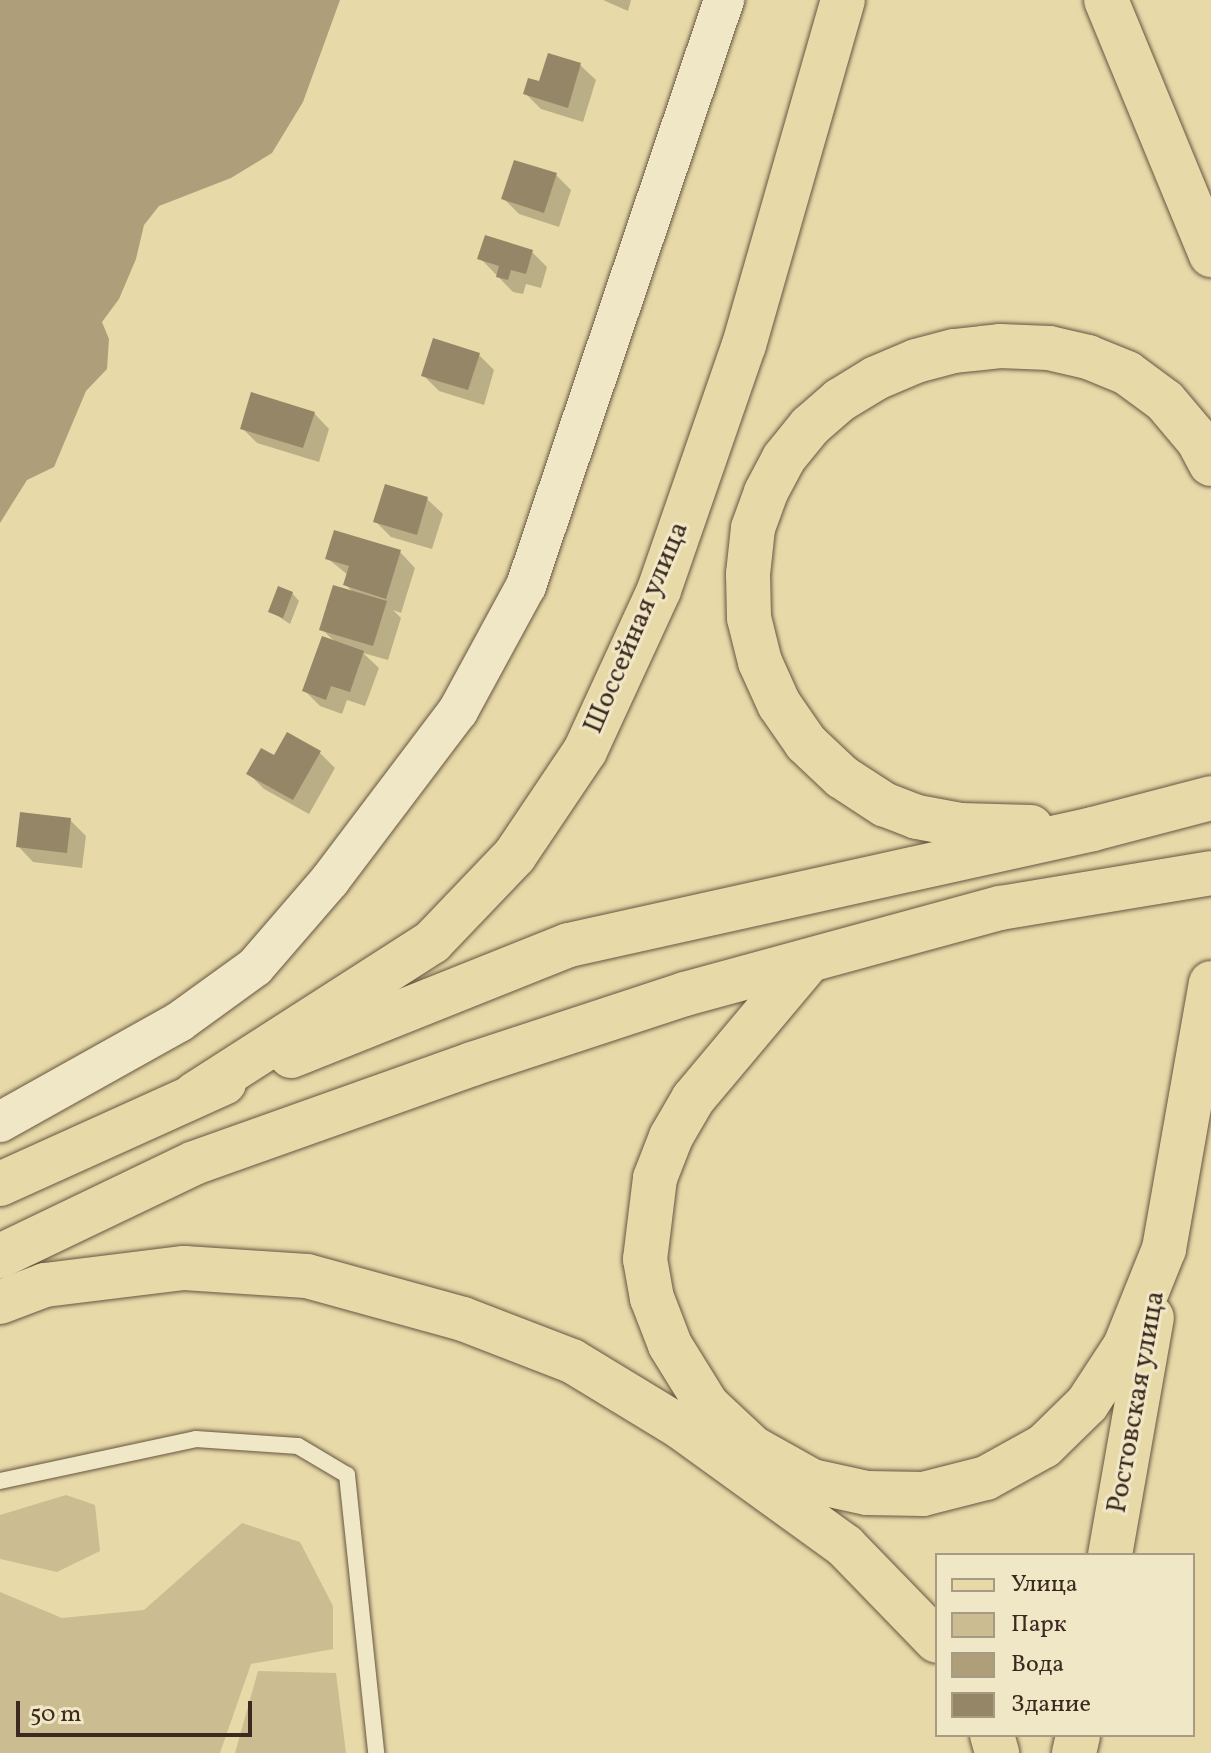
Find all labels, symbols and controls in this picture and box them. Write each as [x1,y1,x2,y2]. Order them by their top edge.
street label: Шоссейная улица [577,517,697,739]
street label: Ростовская улица [1101,1288,1173,1516]
legend [935,1553,1195,1737]
text: Улица [1011,1568,1078,1602]
text: Парк [1011,1608,1067,1642]
text: Вода [1011,1648,1064,1682]
scale bar [20,1685,256,1735]
text: Здание [1011,1688,1091,1722]
text: 50 m [30,1698,82,1732]

